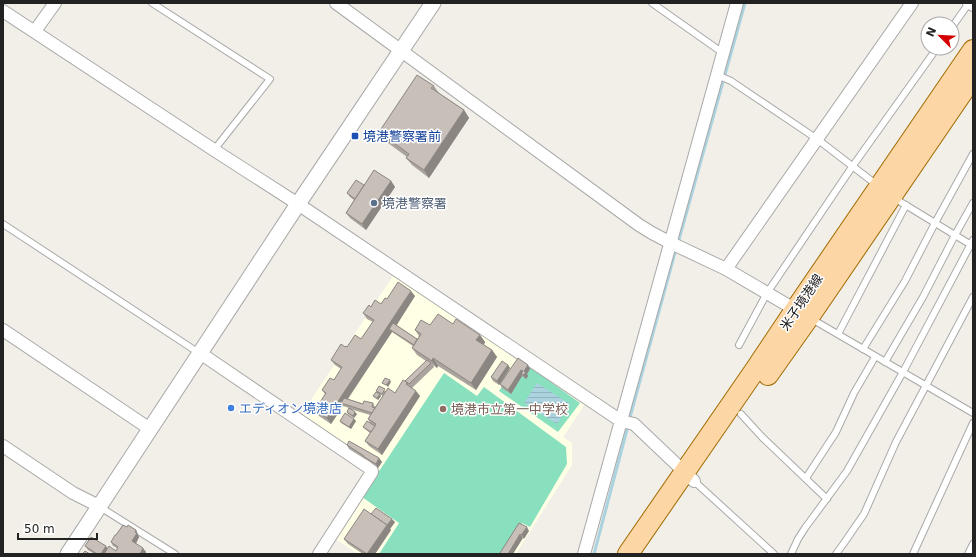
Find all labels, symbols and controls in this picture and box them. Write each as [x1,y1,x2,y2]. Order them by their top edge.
north arrow [920,16,960,56]
text: N [924,25,939,39]
place label: 境港警察署前 [363,129,441,144]
marker: 境港警察署前 [350,131,360,141]
place label: 境港警察署 [382,196,447,211]
marker: 境港警察署 [369,198,379,208]
street label: 米子境港線 [777,271,826,333]
place label: エディオン境港店 [239,401,342,416]
place label: 境港市立第一中学校 [451,402,568,417]
marker: エディオン境港店 [226,403,236,413]
marker: 境港市立第一中学校 [438,404,448,414]
scale bar [18,515,97,541]
text: 50 m [24,522,55,536]

